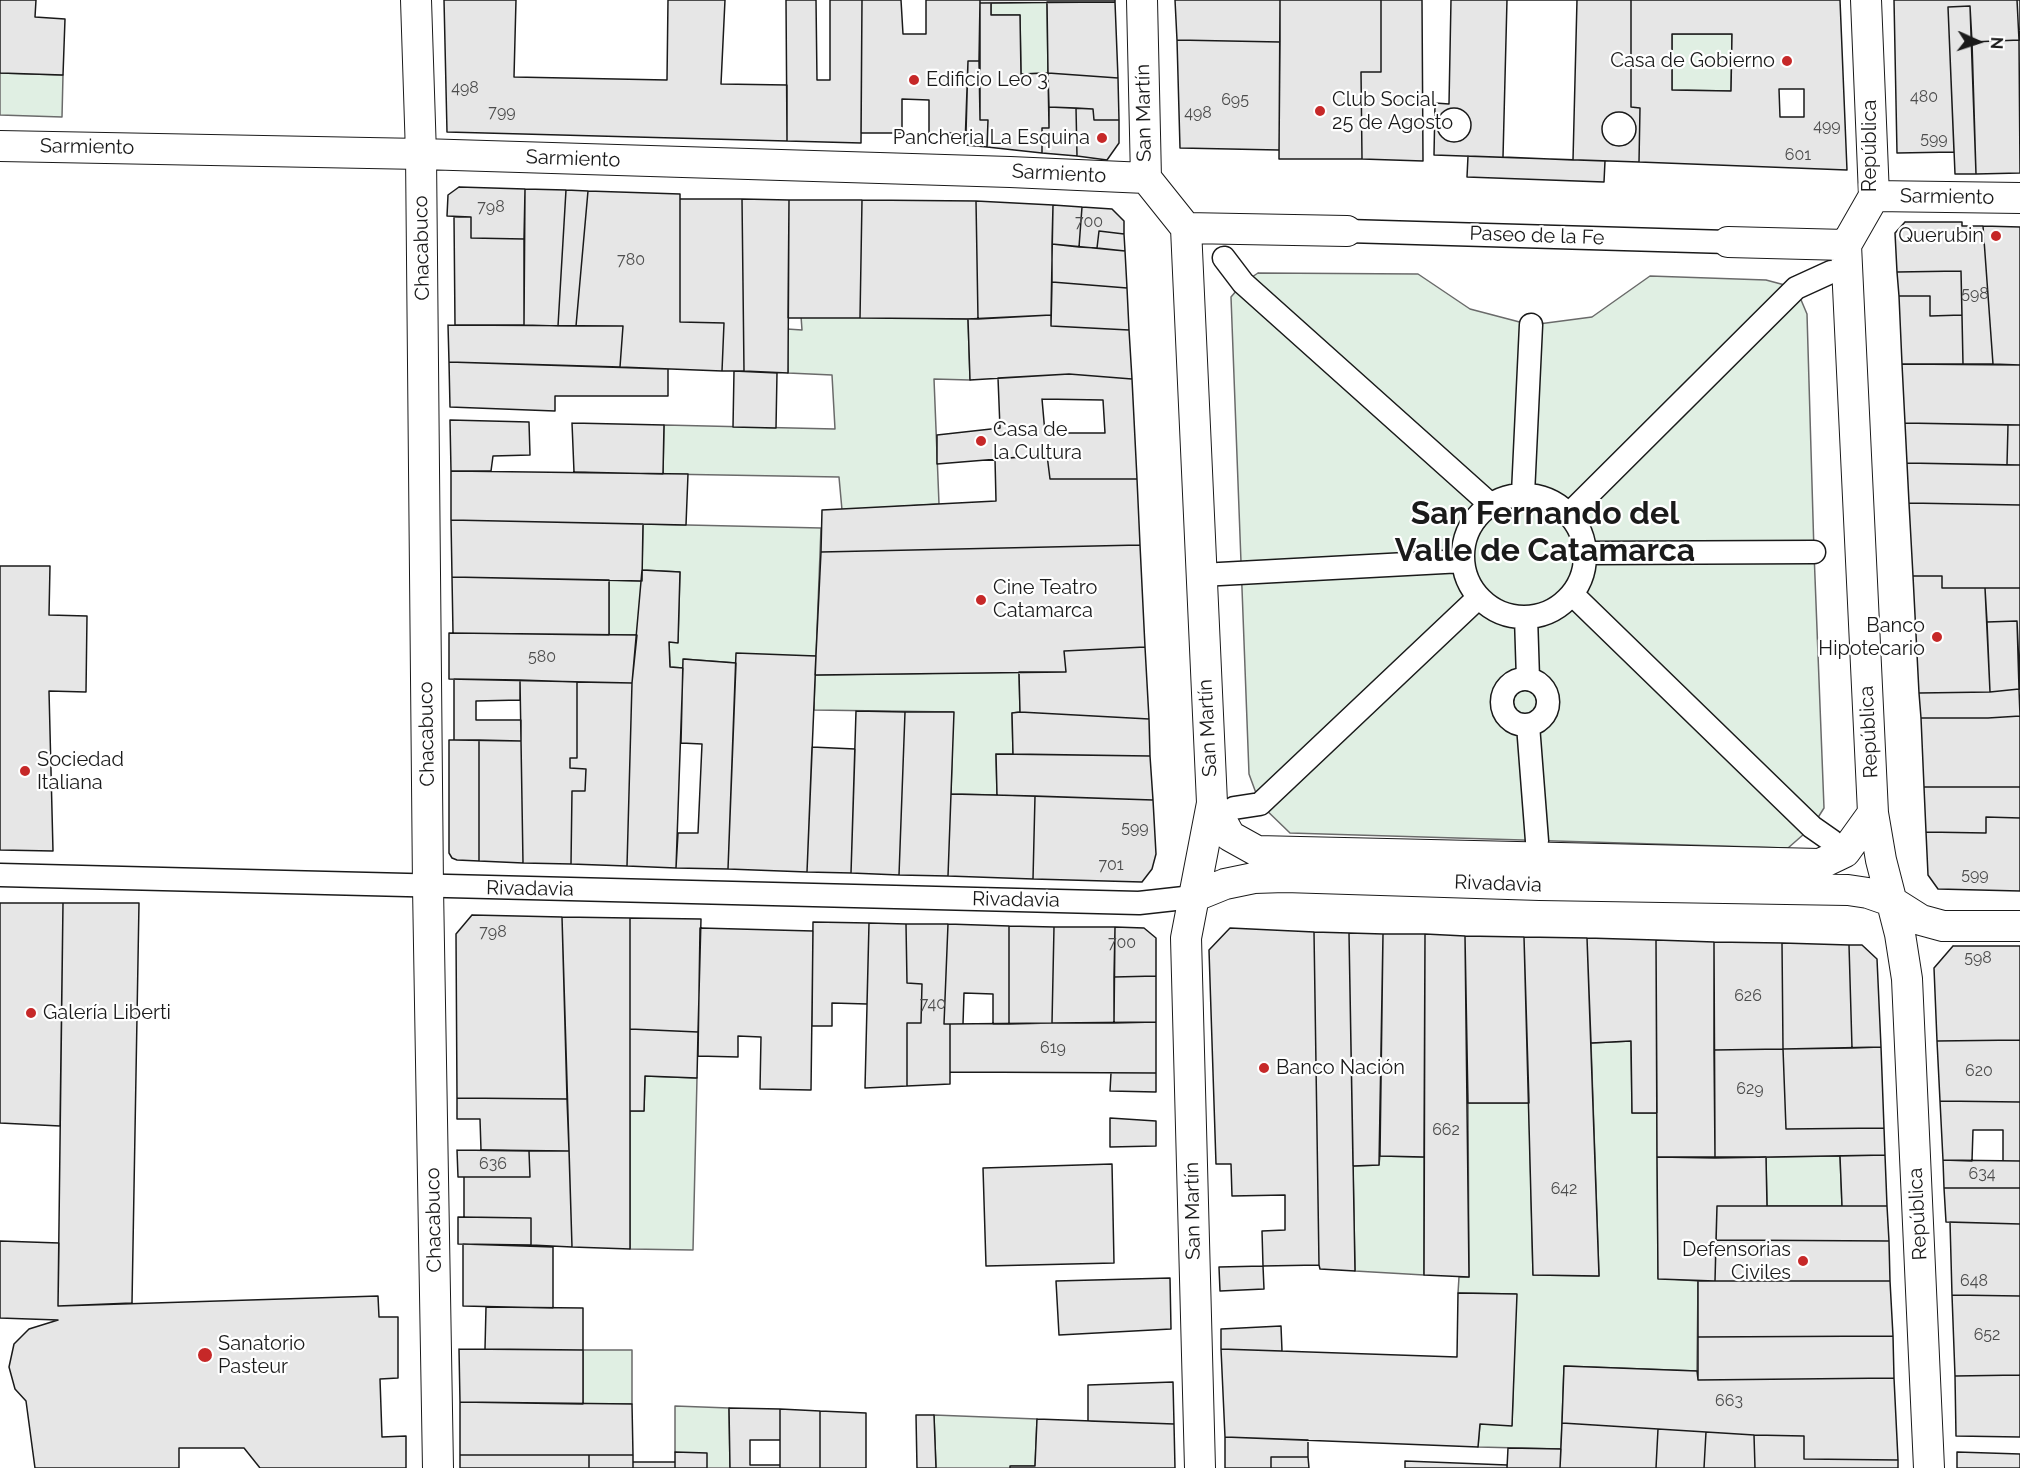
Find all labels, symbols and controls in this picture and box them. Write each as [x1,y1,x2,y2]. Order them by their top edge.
north arrow [1948,12,2008,72]
text: N [1987,36,2006,50]
place label: Casa de Gobierno [1610,49,1775,73]
marker: Casa de Gobierno [1780,54,1794,68]
street label: San Martín [1131,64,1157,162]
place label: Edificio Leo 3 [926,68,1048,92]
marker: Edificio Leo 3 [907,73,921,87]
house number: 498 [451,78,479,98]
house number: 480 [1910,87,1938,107]
place label: Club Social 25 de Agosto [1332,88,1453,135]
house number: 695 [1221,90,1249,110]
street label: República [1858,100,1882,192]
house number: 799 [488,102,516,122]
house number: 498 [1184,103,1212,123]
marker: Club Social 25 de Agosto [1313,104,1327,118]
house number: 499 [1813,116,1841,136]
place label: Pancheria La Esquina [893,126,1090,150]
house number: 599 [1920,129,1948,149]
marker: Pancheria La Esquina [1095,131,1109,145]
street label: Sarmiento [40,134,134,160]
street label: Sarmiento [525,145,621,173]
house number: 601 [1785,145,1811,165]
street label: Sarmiento [1011,160,1107,188]
street label: Sarmiento [1900,184,1994,210]
street label: Chacabuco [409,195,435,301]
house number: 798 [477,197,505,217]
house number: 700 [1075,212,1103,232]
street label: Paseo de la Fe [1469,222,1605,250]
place label: Querubin [1898,224,1984,248]
marker: Querubin [1989,229,2003,243]
house number: 780 [617,250,645,270]
house number: 598 [1961,284,1989,304]
place label: Casa de la Cultura [993,418,1082,465]
marker: Casa de la Cultura [974,434,988,448]
district label: San Fernando del Valle de Catamarca [1395,495,1695,570]
place label: Cine Teatro Catamarca [993,576,1097,623]
marker: Cine Teatro Catamarca [974,593,988,607]
place label: Banco Hipotecario [1818,614,1925,661]
marker: Banco Hipotecario [1930,630,1944,644]
house number: 580 [528,647,556,667]
street label: San Martín [1193,678,1223,778]
street label: Chacabuco [414,681,440,787]
street label: República [1855,685,1883,779]
place label: Sociedad Italiana [37,748,124,795]
marker: Sociedad Italiana [18,764,32,778]
house number: 599 [1121,818,1149,838]
house number: 701 [1098,855,1124,875]
house number: 599 [1961,865,1989,885]
street label: Rivadavia [1454,870,1542,898]
street label: Rivadavia [486,876,574,902]
street label: Rivadavia [972,887,1060,913]
house number: 798 [479,922,507,942]
house number: 700 [1108,933,1136,953]
house number: 598 [1964,948,1992,968]
house number: 626 [1734,986,1762,1006]
house number: 740 [920,994,946,1014]
place label: Galería Liberti [43,1001,171,1025]
marker: Galería Liberti [24,1006,38,1020]
house number: 619 [1040,1038,1066,1058]
place label: Banco Nación [1276,1056,1405,1080]
marker: Banco Nación [1257,1061,1271,1075]
house number: 620 [1965,1061,1993,1081]
house number: 629 [1736,1079,1764,1099]
house number: 662 [1432,1120,1460,1140]
house number: 636 [479,1154,507,1174]
street label: San Martín [1180,1162,1206,1260]
house number: 634 [1969,1164,1995,1184]
street label: Chacabuco [421,1167,447,1273]
street label: República [1904,1167,1932,1261]
house number: 642 [1551,1179,1577,1199]
place label: Defensorias Civiles [1682,1238,1791,1285]
marker: Defensorias Civiles [1796,1254,1810,1268]
house number: 648 [1960,1271,1988,1291]
house number: 652 [1974,1325,2000,1345]
place label: Sanatorio Pasteur [218,1332,305,1379]
marker: Sanatorio Pasteur [196,1346,214,1364]
house number: 663 [1715,1391,1743,1411]

